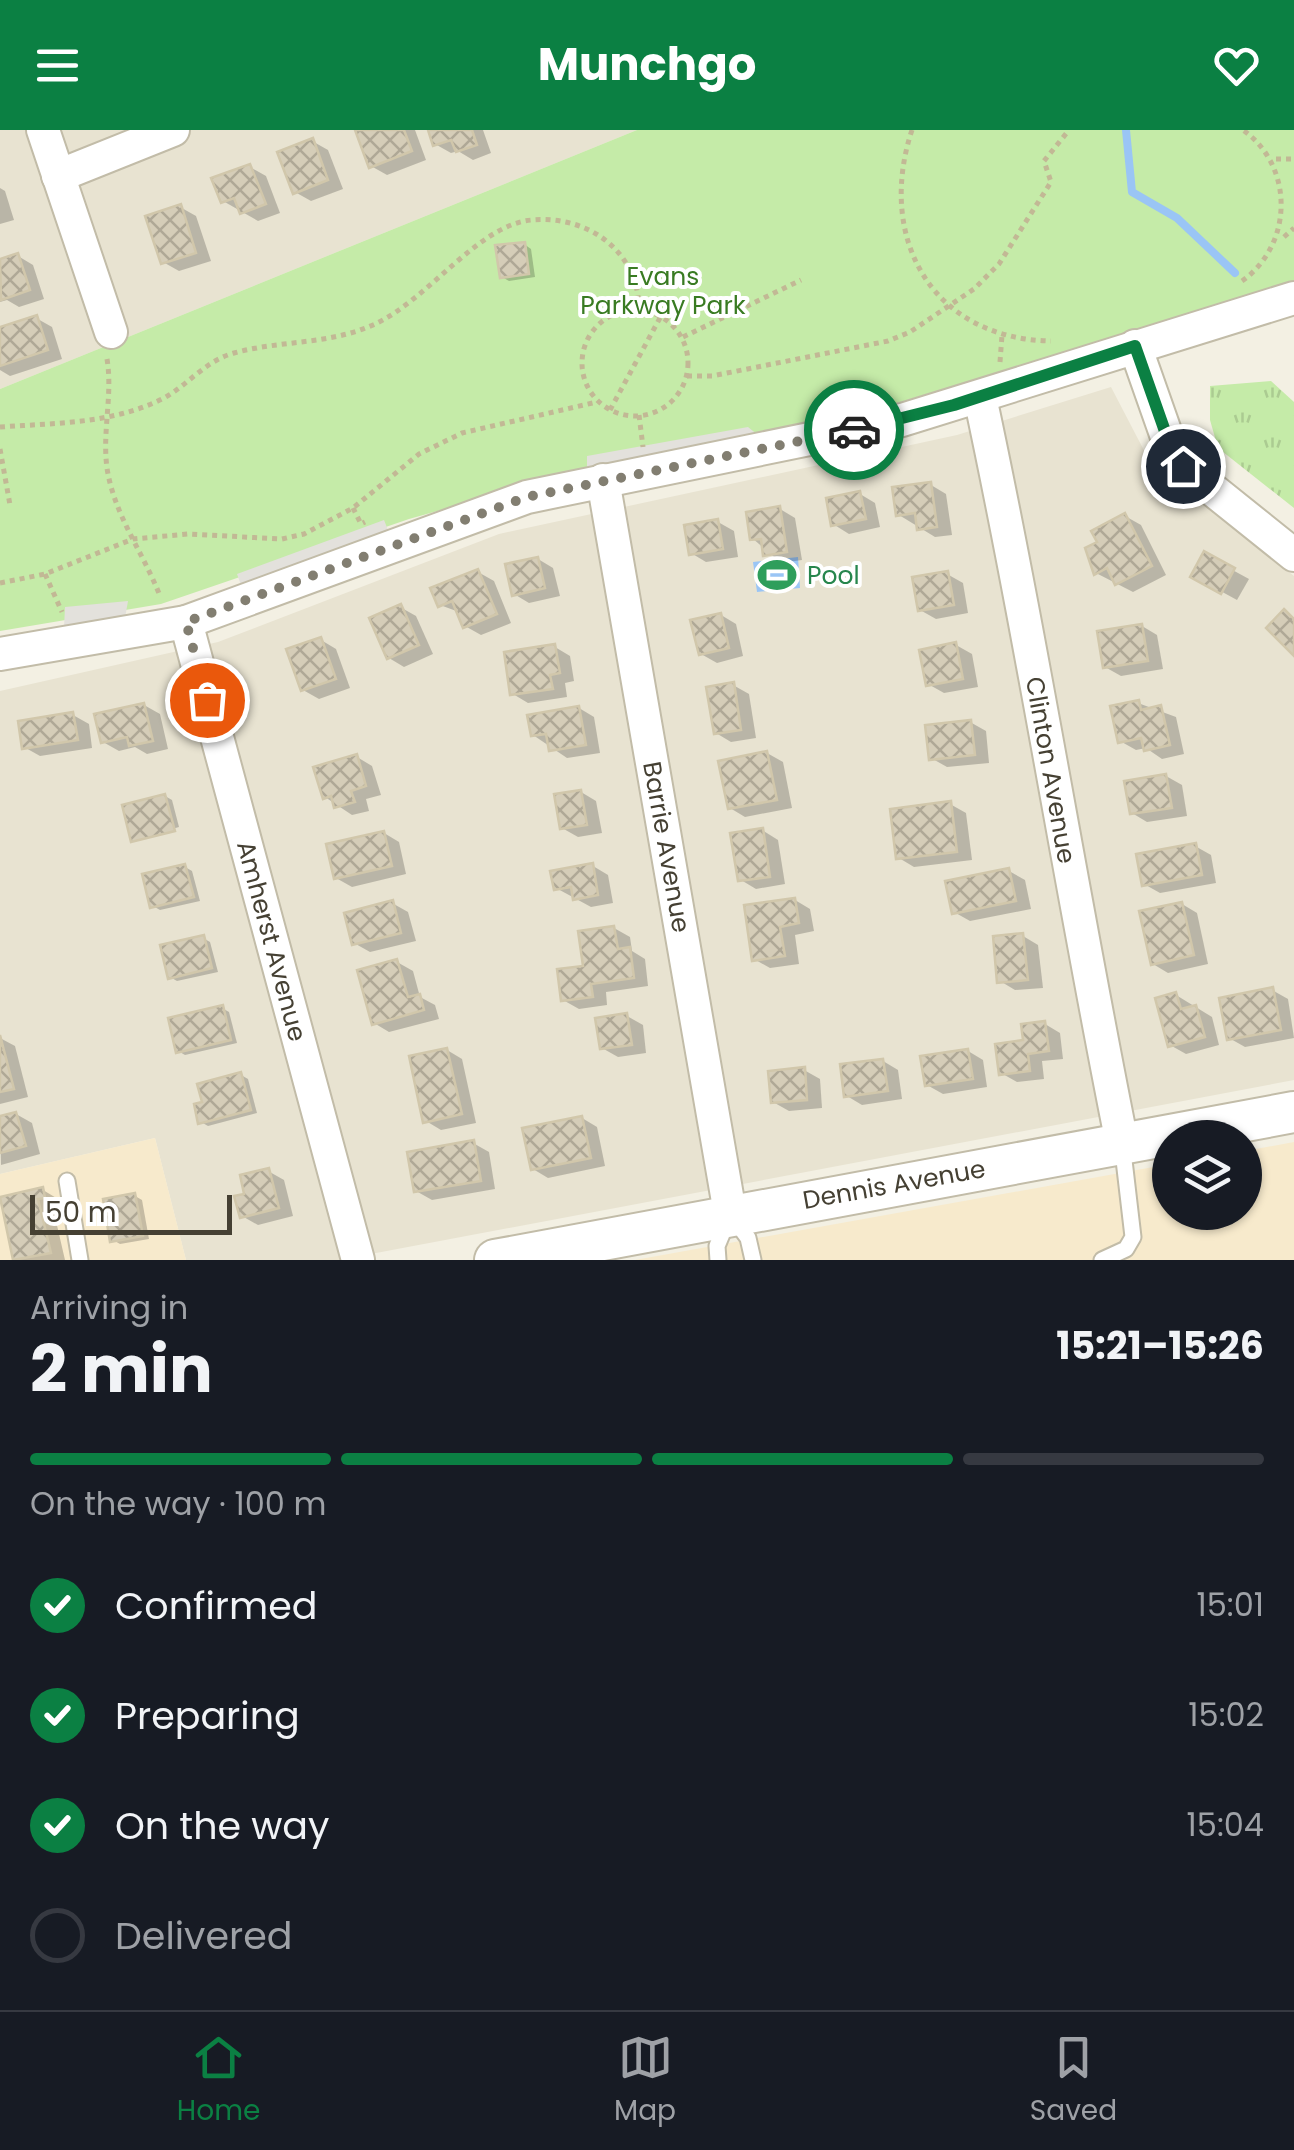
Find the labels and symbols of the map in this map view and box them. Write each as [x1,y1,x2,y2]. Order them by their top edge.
park label: Evans Parkway Park [580,259,746,323]
courier [804,380,904,480]
pin [1141,424,1226,509]
sports icon: Pool [756,554,798,596]
place label: Pool [807,558,860,593]
pin [165,658,250,743]
street label: Clinton Avenue [1017,674,1084,866]
street label: Barrie Avenue [634,759,699,935]
street label: Amherst Avenue [228,837,315,1045]
street label: Dennis Avenue [800,1151,988,1218]
scale bar [30,1190,232,1234]

